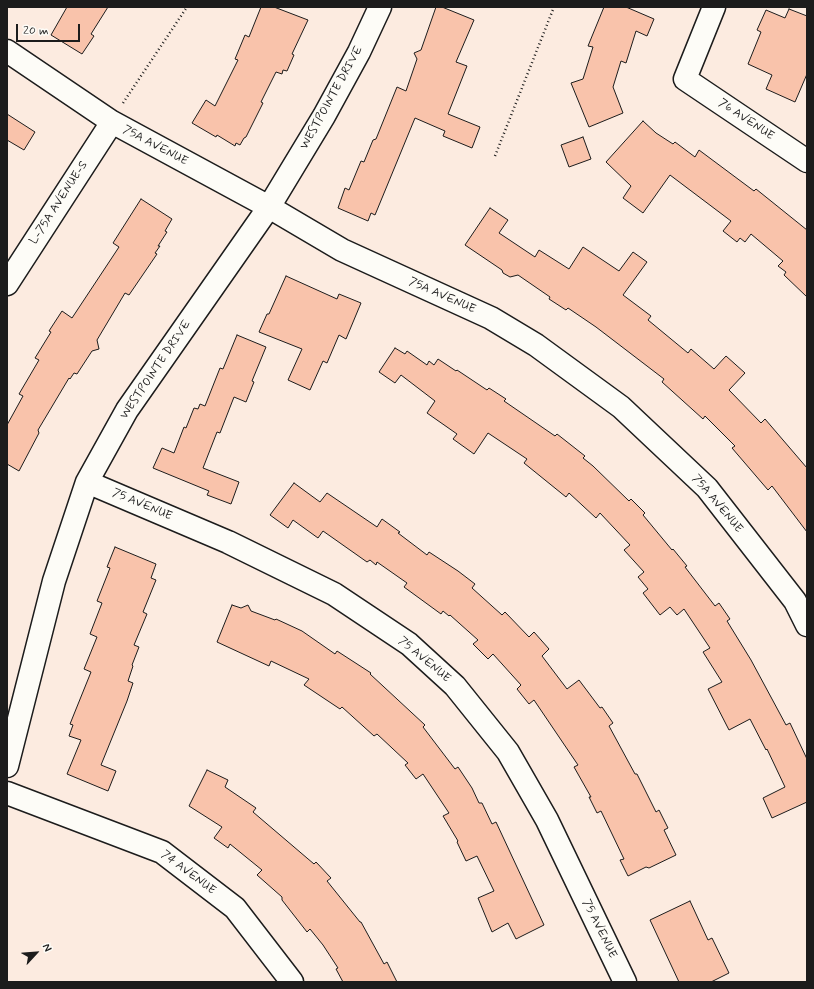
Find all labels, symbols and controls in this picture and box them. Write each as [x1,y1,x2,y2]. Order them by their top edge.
scale bar [18,16,82,42]
text: 20 m [23,23,49,39]
street label: WESTPOINTE DRIVE [298,44,366,152]
street label: 76 AVENUE [715,96,777,144]
street label: 75A AVENUE [120,123,190,169]
street label: L-75A AVENUE-S [27,159,91,247]
street label: 75A AVENUE [406,275,478,317]
street label: WESTPOINTE DRIVE [118,318,194,422]
street label: 75A AVENUE [689,472,745,536]
street label: 75 AVENUE [110,486,174,524]
street label: 75 AVENUE [395,634,453,686]
street label: 74 AVENUE [158,848,218,898]
street label: 75 AVENUE [579,897,619,961]
north arrow [16,933,56,973]
text: N [39,941,55,954]

